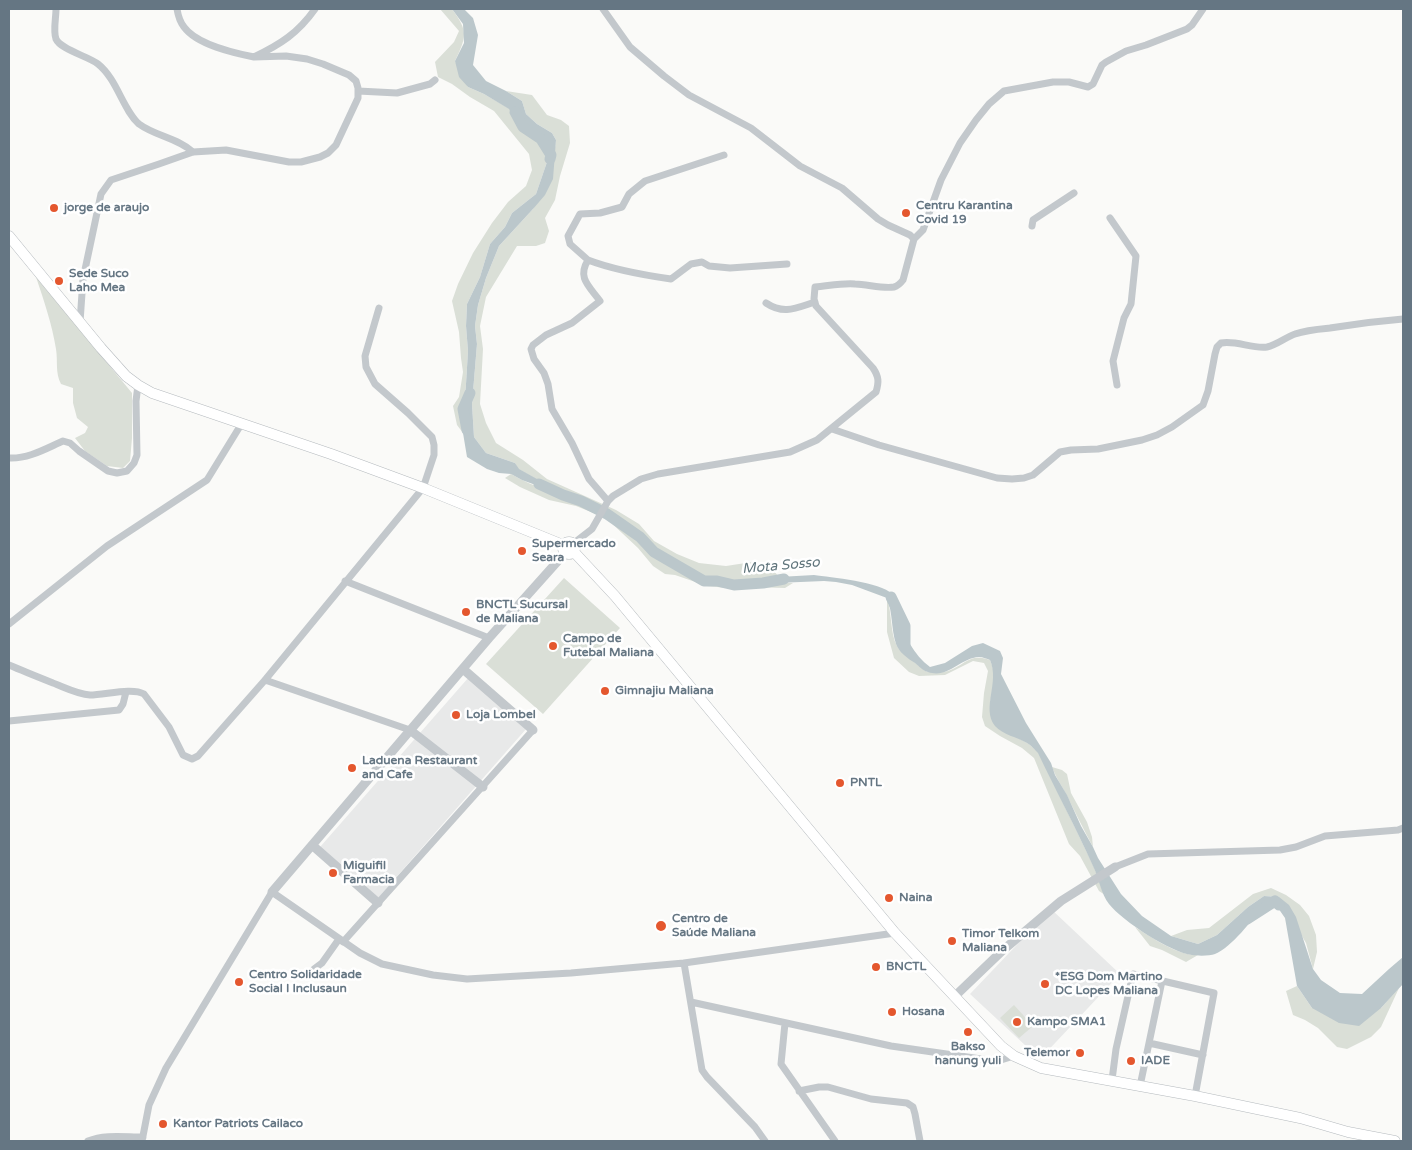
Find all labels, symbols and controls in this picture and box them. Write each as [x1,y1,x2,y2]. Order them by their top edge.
place label: Centru Karantina Covid 19 [916,199,1013,227]
place label: jorge de araujo [64,201,149,215]
marker: jorge de araujo [48,202,60,214]
marker: Centru Karantina Covid 19 [900,207,912,219]
place label: Sede Suco Laho Mea [69,267,129,295]
marker: Sede Suco Laho Mea [53,275,65,287]
place label: Supermercado Seara [532,537,616,565]
marker: Supermercado Seara [516,545,528,557]
water label: Mota Sosso [742,554,820,578]
place label: BNCTL Sucursal de Maliana [476,598,568,626]
marker: BNCTL Sucursal de Maliana [460,606,472,618]
place label: Campo de Futebal Maliana [563,632,654,660]
marker: Campo de Futebal Maliana [547,640,559,652]
place label: Gimnajiu Maliana [615,684,714,698]
marker: Gimnajiu Maliana [599,685,611,697]
place label: Loja Lombel [466,708,536,722]
marker: Loja Lombel [450,709,462,721]
place label: Laduena Restaurant and Cafe [362,754,477,782]
marker: Laduena Restaurant and Cafe [346,762,358,774]
place label: PNTL [850,776,882,790]
marker: PNTL [834,777,846,789]
place label: Miguifil Farmacia [343,859,395,887]
marker: Miguifil Farmacia [327,867,339,879]
place label: Naina [899,891,932,905]
marker: Naina [883,892,895,904]
place label: Centro de Saúde Maliana [672,912,756,940]
marker: Centro de Saúde Maliana [654,919,668,933]
place label: Timor Telkom Maliana [962,927,1039,955]
marker: Timor Telkom Maliana [946,935,958,947]
place label: BNCTL [886,960,927,974]
marker: BNCTL [870,961,882,973]
place label: Centro Solidaridade Social I Inclusaun [249,968,362,996]
place label: *ESG Dom Martino DC Lopes Maliana [1055,970,1163,998]
marker: Centro Solidaridade Social I Inclusaun [233,976,245,988]
marker: *ESG Dom Martino DC Lopes Maliana [1039,978,1051,990]
place label: Hosana [902,1005,945,1019]
marker: Hosana [886,1006,898,1018]
place label: Kampo SMA1 [1027,1015,1106,1029]
marker: Kampo SMA1 [1011,1016,1023,1028]
marker: Bakso hanung yuli [962,1026,974,1038]
place label: Bakso hanung yuli [935,1040,1001,1068]
place label: Telemor [1024,1046,1070,1060]
marker: Telemor [1074,1047,1086,1059]
place label: IADE [1141,1054,1170,1068]
marker: IADE [1125,1055,1137,1067]
place label: Kantor Patriots Cailaco [173,1117,303,1131]
marker: Kantor Patriots Cailaco [157,1118,169,1130]

